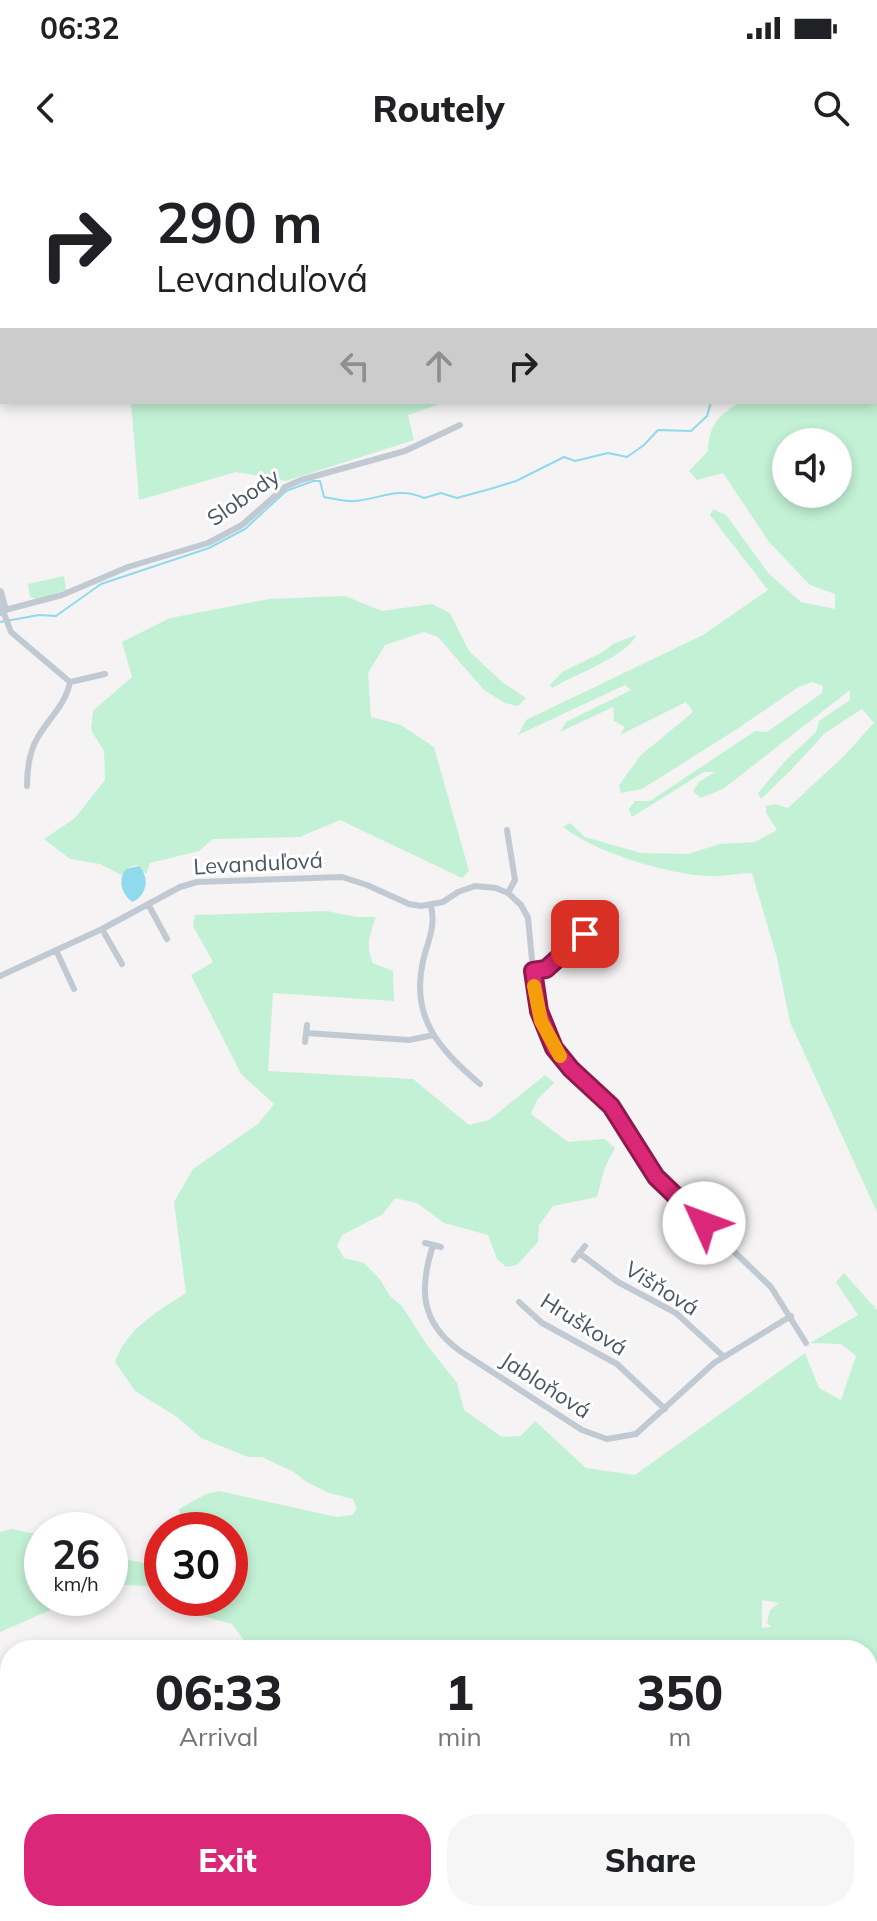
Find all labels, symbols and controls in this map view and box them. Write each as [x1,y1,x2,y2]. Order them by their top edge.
text: 06:32 [40,9,119,47]
icon: back [24,86,68,130]
text: Routely [372,86,505,131]
icon: search [809,86,853,130]
text: 290 m [156,187,323,257]
icon: right [24,192,128,296]
text: Levanduľová [156,256,368,301]
icon: left [333,344,377,388]
icon: ahead [417,344,461,388]
icon: right [501,344,545,388]
map controls [772,428,852,508]
button: sound [772,428,852,508]
street label: Slobody [201,462,285,532]
street label: Levanduľová [193,846,323,880]
pin [551,900,619,968]
icon: arrive [563,912,607,956]
position arrow [662,1181,746,1265]
street label: Višňová [620,1254,704,1322]
street label: Hrušková [536,1286,632,1362]
street label: Jabloňová [496,1346,596,1424]
speed limit sign: 30 [144,1512,248,1616]
text: 26 [52,1529,100,1579]
text: km/h [53,1571,99,1596]
text: 06:33 [155,1662,283,1722]
text: 1 [445,1662,474,1722]
text: 350 [637,1662,723,1722]
text: Arrival [179,1720,259,1753]
text: min [438,1720,482,1753]
text: m [668,1720,691,1753]
button: Exit [24,1814,431,1906]
button: Share [447,1814,854,1906]

